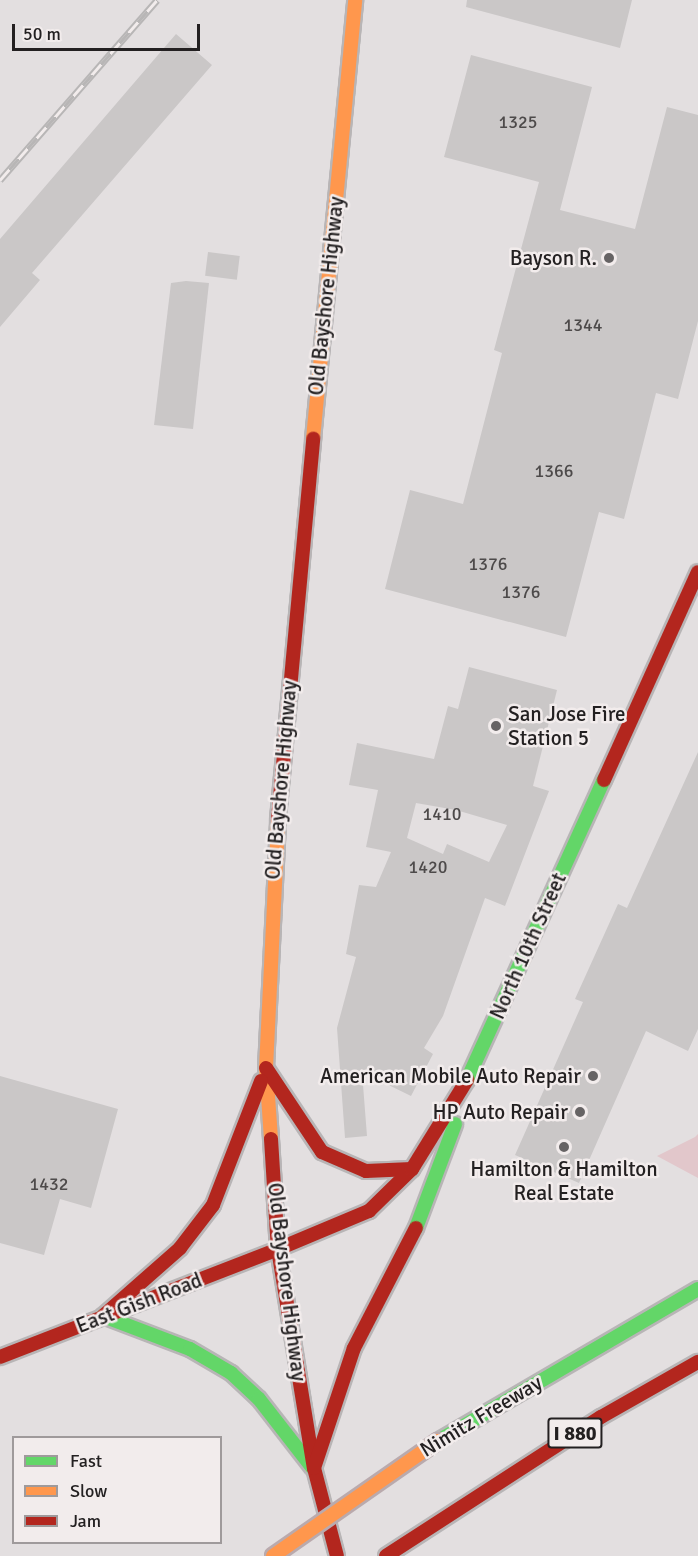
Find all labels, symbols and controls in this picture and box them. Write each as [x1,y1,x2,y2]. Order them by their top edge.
scale bar [15,12,202,50]
text: 50 m [23,23,61,45]
house number: 1325 [499,111,537,133]
street label: Old Bayshore Highway [303,195,349,397]
place label: Bayson R. [510,245,597,271]
marker: Bayson R. [602,251,616,265]
house number: 1344 [564,314,602,336]
house number: 1366 [535,460,573,482]
house number: 1376 [469,553,507,575]
house number: 1376 [502,581,540,603]
street label: Old Bayshore Highway [260,679,302,881]
place label: San Jose Fire Station 5 [508,701,626,751]
marker: San Jose Fire Station 5 [489,719,503,733]
house number: 1410 [423,803,461,825]
house number: 1420 [409,856,447,878]
street label: North 10th Street [484,869,572,1023]
place label: American Mobile Auto Repair [320,1063,581,1089]
marker: American Mobile Auto Repair [586,1069,600,1083]
place label: HP Auto Repair [432,1099,568,1125]
marker: HP Auto Repair [573,1105,587,1119]
marker: Hamilton & Hamilton Real Estate [557,1140,571,1154]
place label: Hamilton & Hamilton Real Estate [470,1156,658,1206]
house number: 1432 [30,1173,68,1195]
street label: Old Bayshore Highway [262,1181,312,1383]
street label: East Gish Road [72,1267,206,1339]
street label: Nimitz Freeway [416,1370,546,1462]
road number: I 880 [546,1416,604,1450]
legend [12,1436,222,1544]
text: Fast [70,1450,102,1472]
text: Slow [70,1480,107,1502]
text: Jam [70,1510,101,1532]

